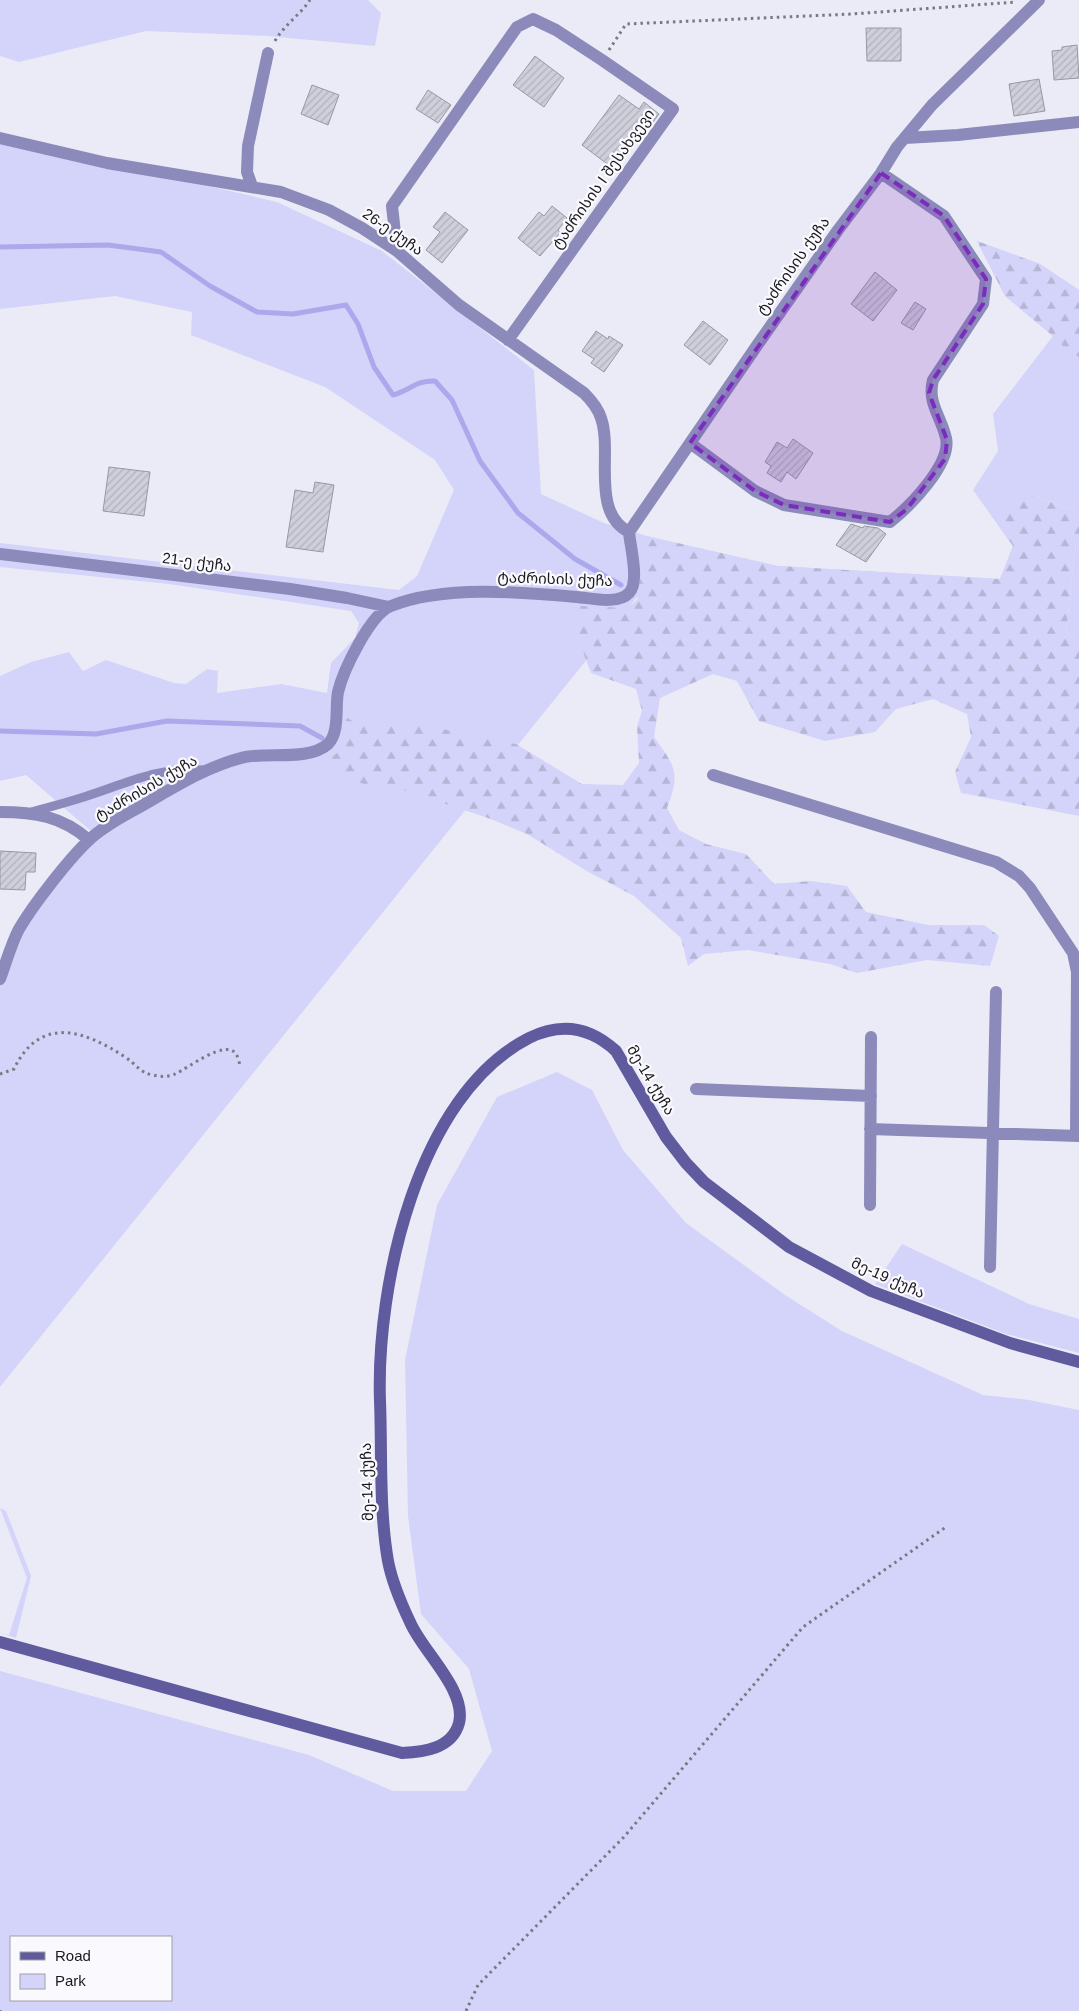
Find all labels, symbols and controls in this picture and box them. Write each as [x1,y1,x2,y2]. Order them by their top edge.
street label: ტაძრისის I შესახვევი [548,105,658,253]
street label: 26-ე ქუჩა [359,205,427,259]
street label: ტაძრისის ქუჩა [753,214,833,318]
street label: 21-ე ქუჩა [161,549,233,575]
street label: ტაძრისის ქუჩა [497,568,613,590]
street label: ტაძრისის ქუჩა [92,751,200,825]
street label: მე-14 ქუჩა [623,1042,679,1118]
street label: მე-19 ქუჩა [848,1254,928,1302]
street label: მე-14 ქუჩა [357,1442,377,1522]
legend [10,1936,172,2001]
text: Road [55,1947,91,1964]
text: Park [55,1972,86,1989]

